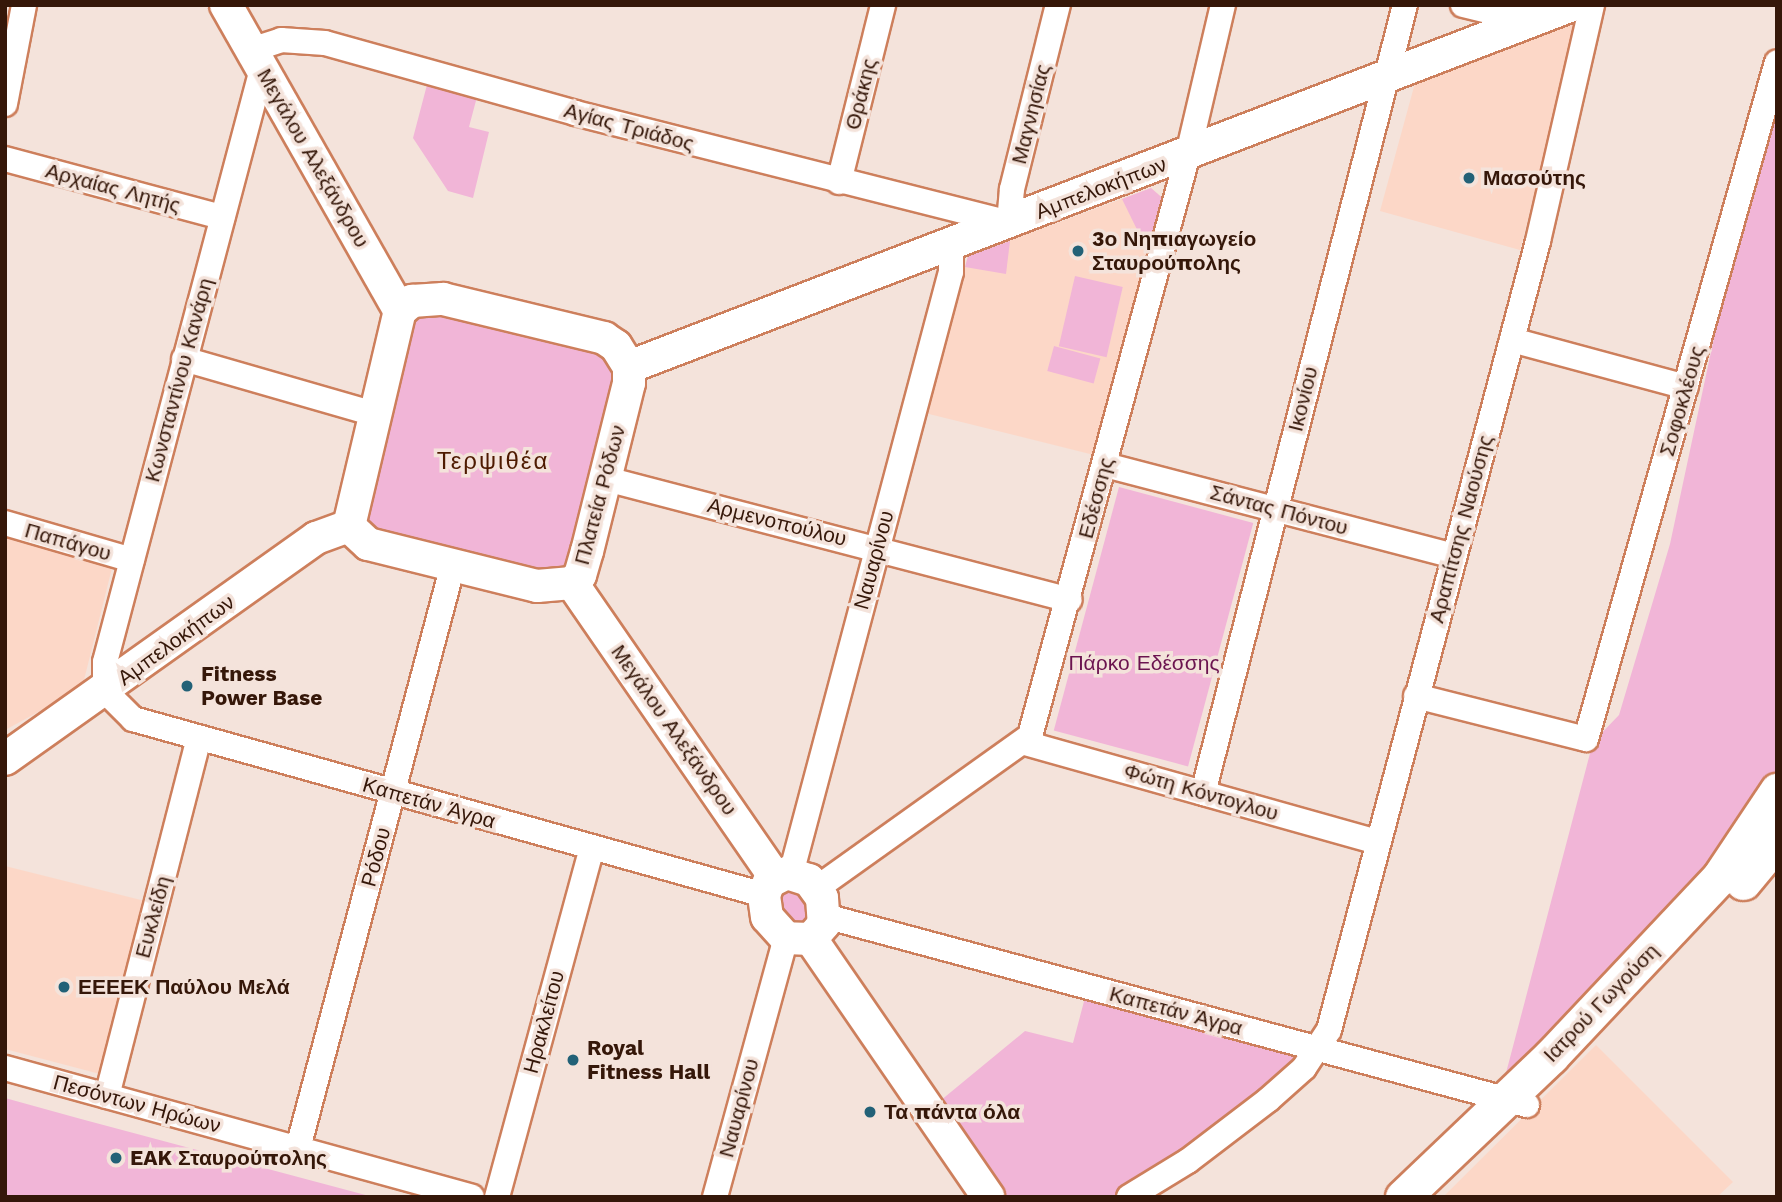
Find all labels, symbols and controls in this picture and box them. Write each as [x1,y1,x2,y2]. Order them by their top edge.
street label: Θράκης [840,56,882,132]
street label: Μαγνησίας [1006,61,1056,167]
street label: Μεγάλου Αλεξάνδρου [252,64,374,252]
street label: Αγίας Τριάδος [561,98,697,156]
street label: Αμπελοκήπων [1032,151,1170,225]
street label: Αρχαίας Λητής [43,158,183,218]
place label: Μασούτης [1483,165,1586,191]
marker: Μασούτης [1461,170,1477,186]
place label: 3ο Νηπιαγωγείο Σταυρούπολης [1092,226,1256,276]
marker: 3ο Νηπιαγωγείο Σταυρούπολης [1070,243,1086,259]
street label: Κωνσταντίνου Κανάρη [140,275,218,485]
street label: Σοφοκλέους [1654,343,1710,459]
street label: Ικονίου [1283,364,1323,434]
street label: Πλατεία Ρόδων [569,422,631,568]
street label: Αραπίτσης Ναούσης [1424,432,1498,626]
district label: Τερψιθέα [438,448,548,476]
street label: Εδέσσης [1073,455,1119,541]
street label: Σάντας Πόντου [1207,480,1351,540]
street label: Αρμενοπούλου [705,493,849,551]
street label: Ναυαρίνου [849,508,899,612]
street label: Παπάγου [22,518,114,566]
street label: Αμπελοκήπων [113,589,239,691]
street label: Μεγάλου Αλεξάνδρου [606,640,742,820]
park label: Πάρκο Εδέσσης [1068,650,1220,676]
place label: Fitness Power Base [201,661,323,711]
marker: Fitness Power Base [179,678,195,694]
street label: Φώτη Κόντογλου [1121,758,1281,826]
street label: Καπετάν Άγρα [360,772,498,834]
street label: Ρόδου [356,825,396,889]
street label: Ευκλείδη [130,873,176,961]
street label: Ιατρού Γωγούση [1538,939,1664,1067]
street label: Ηρακλείτου [518,968,570,1076]
place label: ΕΕΕΕΚ Παύλου Μελά [78,974,290,1000]
marker: ΕΕΕΕΚ Παύλου Μελά [56,979,72,995]
street label: Καπετάν Άγρα [1107,981,1245,1041]
place label: Royal Fitness Hall [587,1035,710,1085]
marker: Royal Fitness Hall [565,1052,581,1068]
street label: Ναυαρίνου [714,1056,764,1160]
street label: Πεσόντων Ηρώων [51,1070,223,1138]
place label: Τα πάντα όλα [884,1099,1020,1125]
marker: Τα πάντα όλα [862,1104,878,1120]
place label: EAK Σταυρούπολης [130,1145,327,1171]
marker: EAK Σταυρούπολης [108,1150,124,1166]

